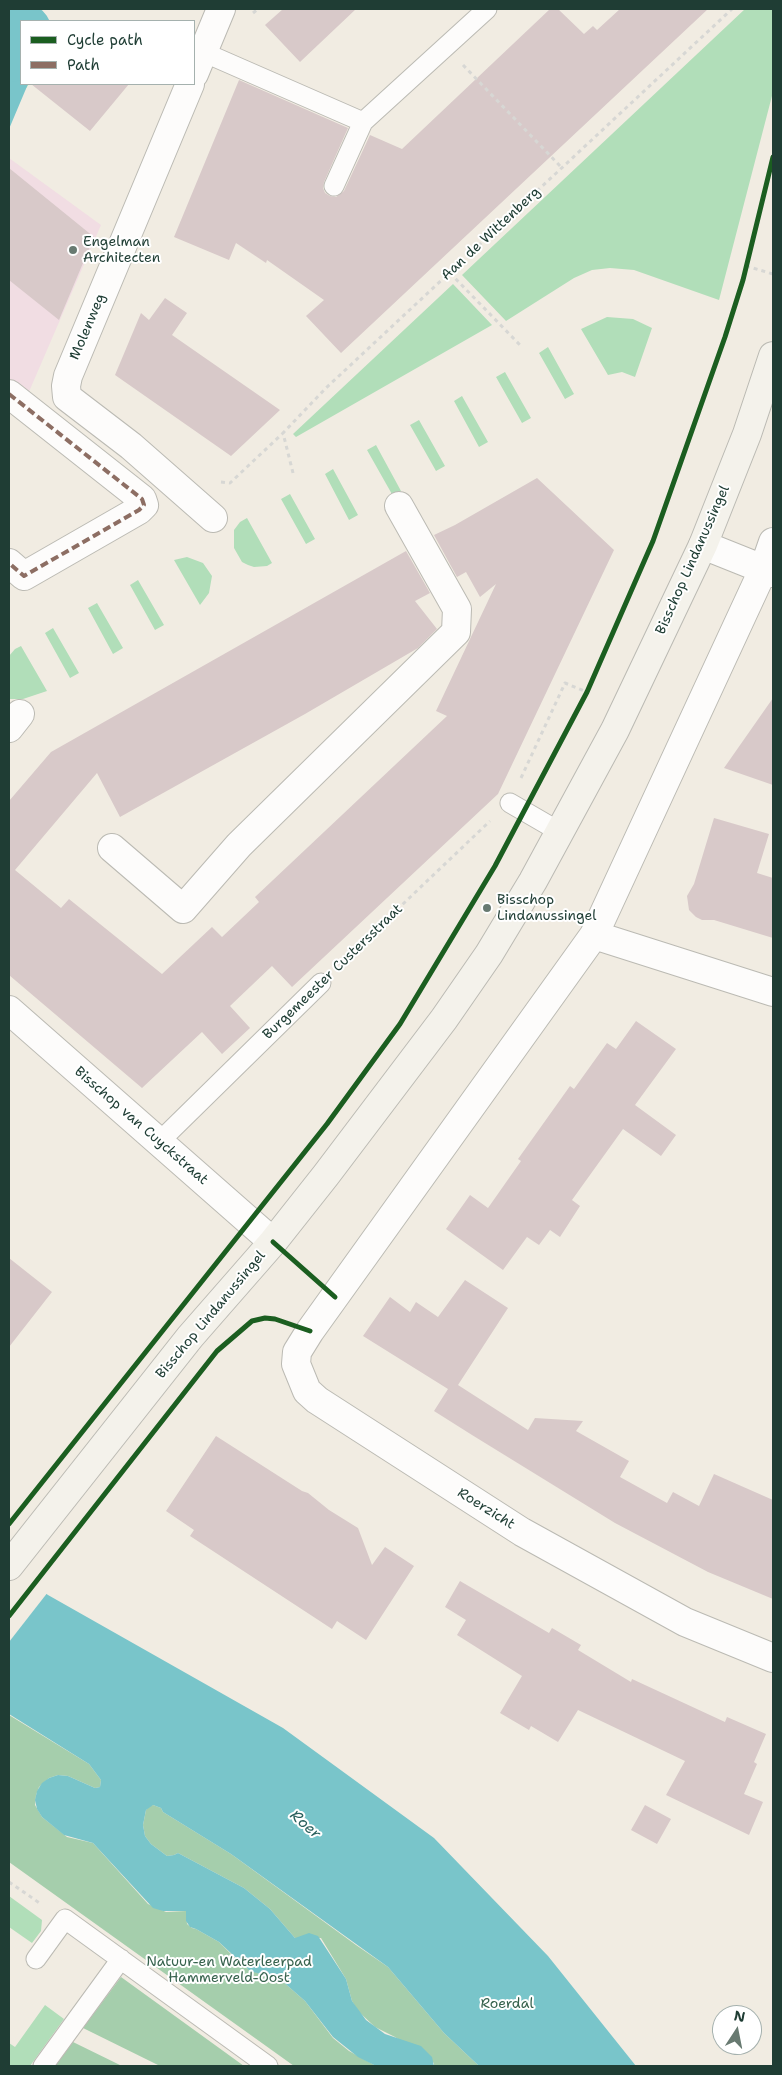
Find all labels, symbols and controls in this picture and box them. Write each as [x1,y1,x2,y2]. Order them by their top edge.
legend [20,20,195,85]
text: Cycle path [67,30,143,50]
text: Path [67,55,100,75]
street label: Aan de Wittenberg [438,184,544,284]
place label: Engelman Architecten [83,234,160,266]
marker: Engelman Architecten [67,244,79,256]
street label: Molenweg [67,291,109,363]
street label: Bisschop Lindanussingel [653,483,733,637]
place label: Bisschop Lindanussingel [497,892,597,924]
street label: Burgemeester Custersstraat [260,901,406,1043]
marker: Bisschop Lindanussingel [481,902,493,914]
street label: Bisschop van Cuyckstraat [71,1063,211,1189]
street label: Bisschop Lindanussingel [153,1248,269,1382]
street label: Roerzicht [454,1485,518,1533]
water label: Roer [286,1807,324,1843]
park label: Natuur-en Waterleerpad Hammerveld-Oost [146,1954,312,1986]
park label: Roerdal [480,1996,534,2012]
north arrow [712,2005,762,2055]
text: N [733,2006,747,2026]

